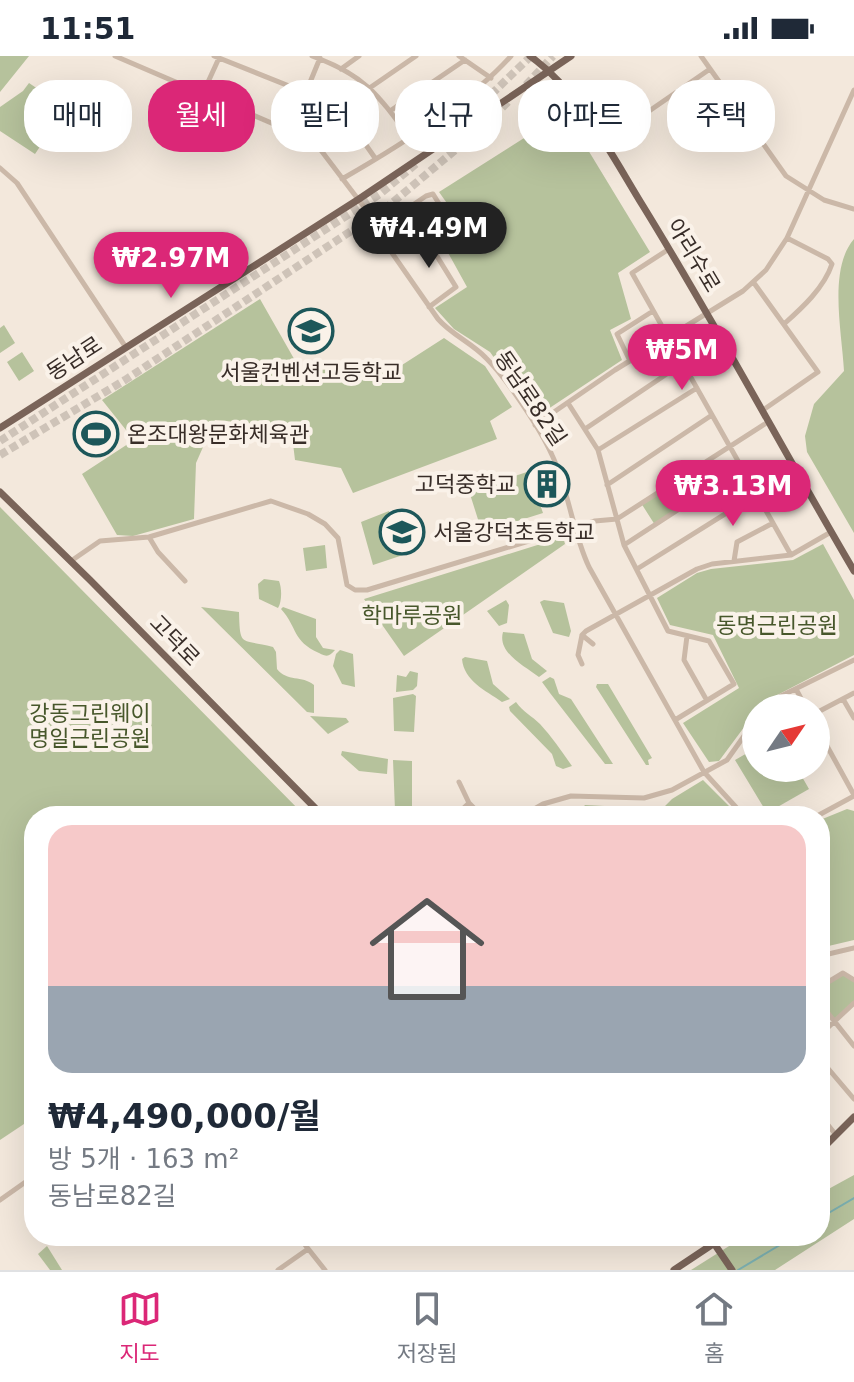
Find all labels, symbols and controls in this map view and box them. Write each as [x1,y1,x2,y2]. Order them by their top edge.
text: 11:51 [40,11,136,46]
chip: 매매 [24,80,132,152]
chip: 월세 [148,80,255,152]
chip: 필터 [271,80,379,152]
chip: 신규 [395,80,502,152]
chip: 아파트 [518,80,651,152]
chip: 주택 [667,80,775,152]
pin: ₩4.49M [364,202,494,270]
text: ₩4.49M [370,213,488,243]
street label: 아리수로 [662,214,725,296]
pin: ₩2.97M [106,232,236,300]
text: ₩2.97M [112,243,230,273]
school or university icon: 서울컨벤션고등학교 [287,307,335,355]
pin: ₩5M [643,324,721,392]
street label: 동남로 [42,331,107,385]
text: ₩5M [646,335,718,365]
street label: 동남로82길 [490,346,571,450]
place label: 서울컨벤션고등학교 [220,360,402,385]
sports icon: 온조대왕문화체육관 [72,410,120,458]
place label: 온조대왕문화체육관 [127,422,309,447]
building icon: 고덕중학교 [523,460,571,508]
pin: ₩3.13M [668,460,798,528]
text: ₩3.13M [674,471,792,501]
place label: 고덕중학교 [415,472,516,497]
school or university icon: 서울강덕초등학교 [378,508,426,556]
place label: 서울강덕초등학교 [433,520,595,545]
park label: 학마루공원 [361,603,463,628]
street label: 고덕로 [145,610,205,671]
park label: 동명근린공원 [716,613,838,638]
north arrow [742,694,830,782]
map controls [742,694,830,782]
park label: 강동그린웨이 명일근린공원 [29,701,151,751]
icon: home [355,877,499,1021]
text: ₩4,490,000/월 [48,1096,321,1136]
text: 방 5개 · 163 m² [48,1144,239,1174]
text: 동남로82길 [48,1181,177,1211]
tab: 지도 [118,1287,162,1367]
tab: 저장됨 [397,1287,457,1367]
tab: 홈 [692,1287,736,1367]

